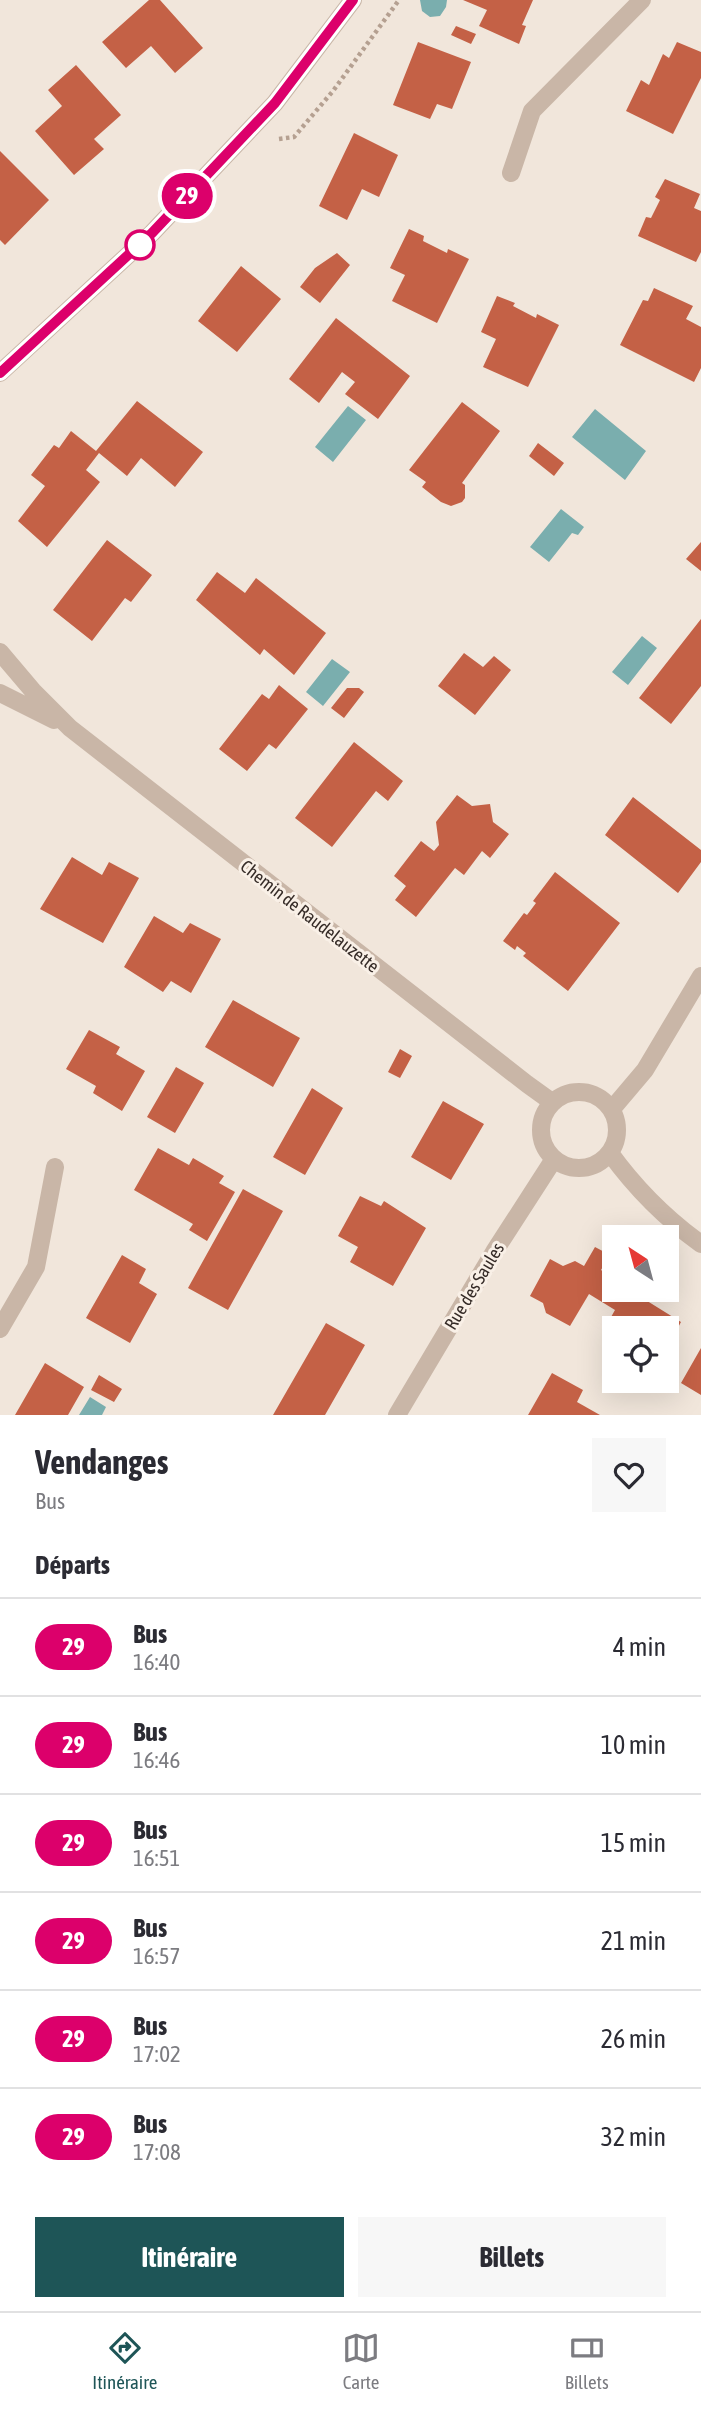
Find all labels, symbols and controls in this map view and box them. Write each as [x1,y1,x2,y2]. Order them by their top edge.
line badge: 29 [156,173,218,219]
text: 29 [176,182,198,209]
unlabelled marker [125,230,155,260]
street label: Chemin de Raudelauzette [237,855,383,977]
north arrow [602,1225,679,1302]
map controls [602,1225,679,1393]
street label: Rue des Saules [440,1239,508,1333]
button: locate [602,1316,679,1393]
button: heart [592,1438,666,1512]
text: Vendanges [35,1443,168,1481]
text: Bus [35,1488,65,1514]
text: Départs [35,1550,110,1580]
text: Bus [133,1619,167,1649]
text: 4 min [613,1632,666,1662]
text: 29 [62,1633,85,1660]
text: 16:40 [133,1649,180,1675]
text: Bus [133,1717,167,1747]
text: 10 min [601,1730,666,1760]
text: 29 [62,1731,85,1758]
text: 16:46 [133,1747,180,1773]
text: Bus [133,1815,167,1845]
text: 15 min [601,1828,666,1858]
text: 29 [62,1829,85,1856]
text: 16:51 [133,1845,180,1871]
text: Bus [133,1913,167,1943]
text: 21 min [601,1926,666,1956]
text: 29 [62,1927,85,1954]
text: 16:57 [133,1943,180,1969]
text: Bus [133,2011,167,2041]
text: 26 min [601,2024,666,2054]
text: 29 [62,2025,85,2052]
text: 17:02 [133,2041,181,2067]
text: Bus [133,2109,167,2139]
text: 32 min [601,2122,666,2152]
text: 29 [62,2123,85,2150]
text: 17:08 [133,2139,181,2165]
button: Itinéraire [35,2217,344,2297]
button: Billets [358,2217,666,2297]
tab: Itinéraire [92,2329,157,2393]
tab: Carte [342,2329,380,2393]
tab: Billets [565,2329,609,2393]

